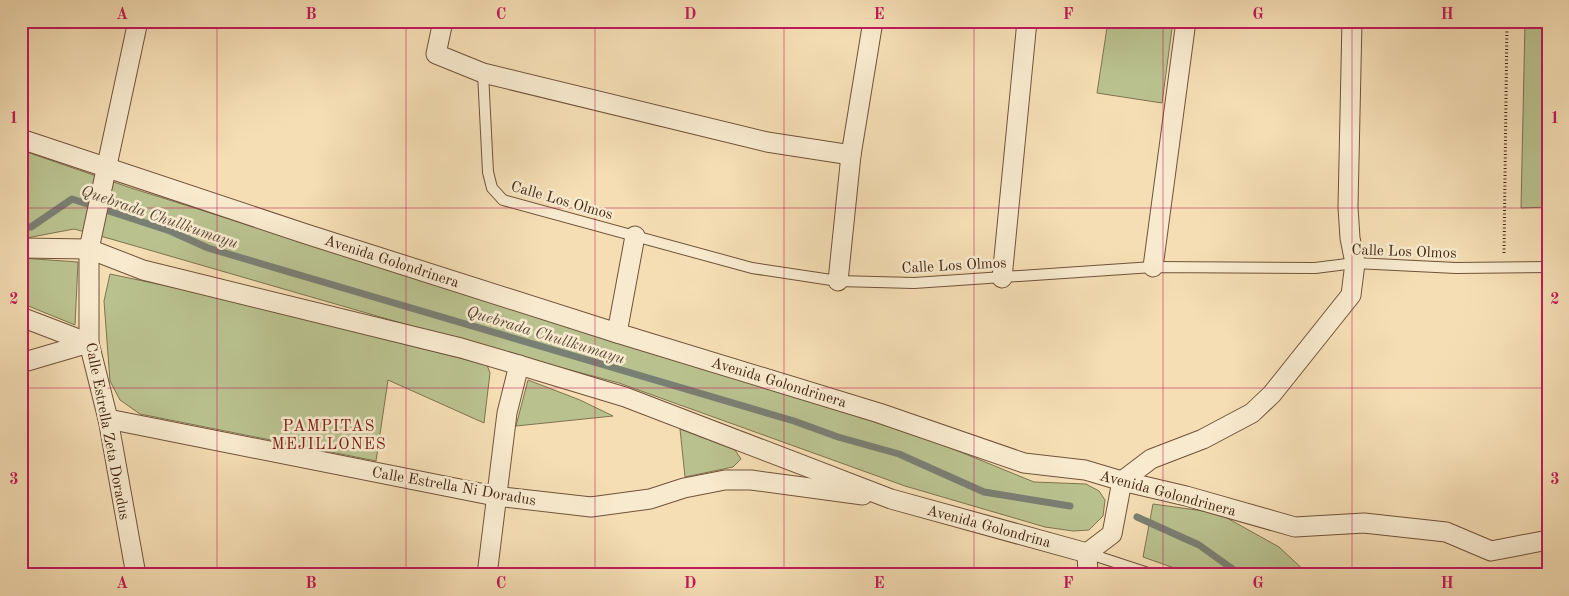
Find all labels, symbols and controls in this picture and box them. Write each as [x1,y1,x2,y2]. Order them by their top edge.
text: A [116,7,128,23]
text: B [305,7,317,23]
text: C [496,7,506,23]
text: D [684,7,696,23]
text: E [873,7,885,23]
text: F [1063,7,1074,23]
text: G [1252,7,1264,23]
text: H [1440,7,1454,23]
text: 1 [9,111,19,127]
text: 1 [1550,111,1560,127]
street label: Calle Los Olmos [509,180,614,223]
water label: Quebrada Chullkumayu [79,183,240,252]
street label: Avenida Golondrinera [322,234,461,291]
street label: Calle Los Olmos [1351,243,1457,262]
street label: Calle Los Olmos [901,256,1007,277]
text: 2 [9,292,19,308]
text: 2 [1550,292,1560,308]
water label: Quebrada Chullkumayu [464,304,627,368]
street label: Calle Estrella Zeta Doradus [82,341,131,521]
street label: Avenida Golondrinera [709,356,849,411]
district label: PAMPITAS MEJILLONES [271,419,387,453]
street label: Calle Estrella Ni Doradus [371,466,537,509]
street label: Avenida Golondrinera [1098,469,1238,520]
text: 3 [9,472,19,488]
text: 3 [1550,472,1560,488]
street label: Avenida Golondrina [925,504,1053,551]
text: A [116,576,128,592]
text: B [305,576,317,592]
text: C [496,576,506,592]
text: D [684,576,696,592]
text: E [873,576,885,592]
text: F [1063,576,1074,592]
text: G [1252,576,1264,592]
text: H [1440,576,1454,592]

